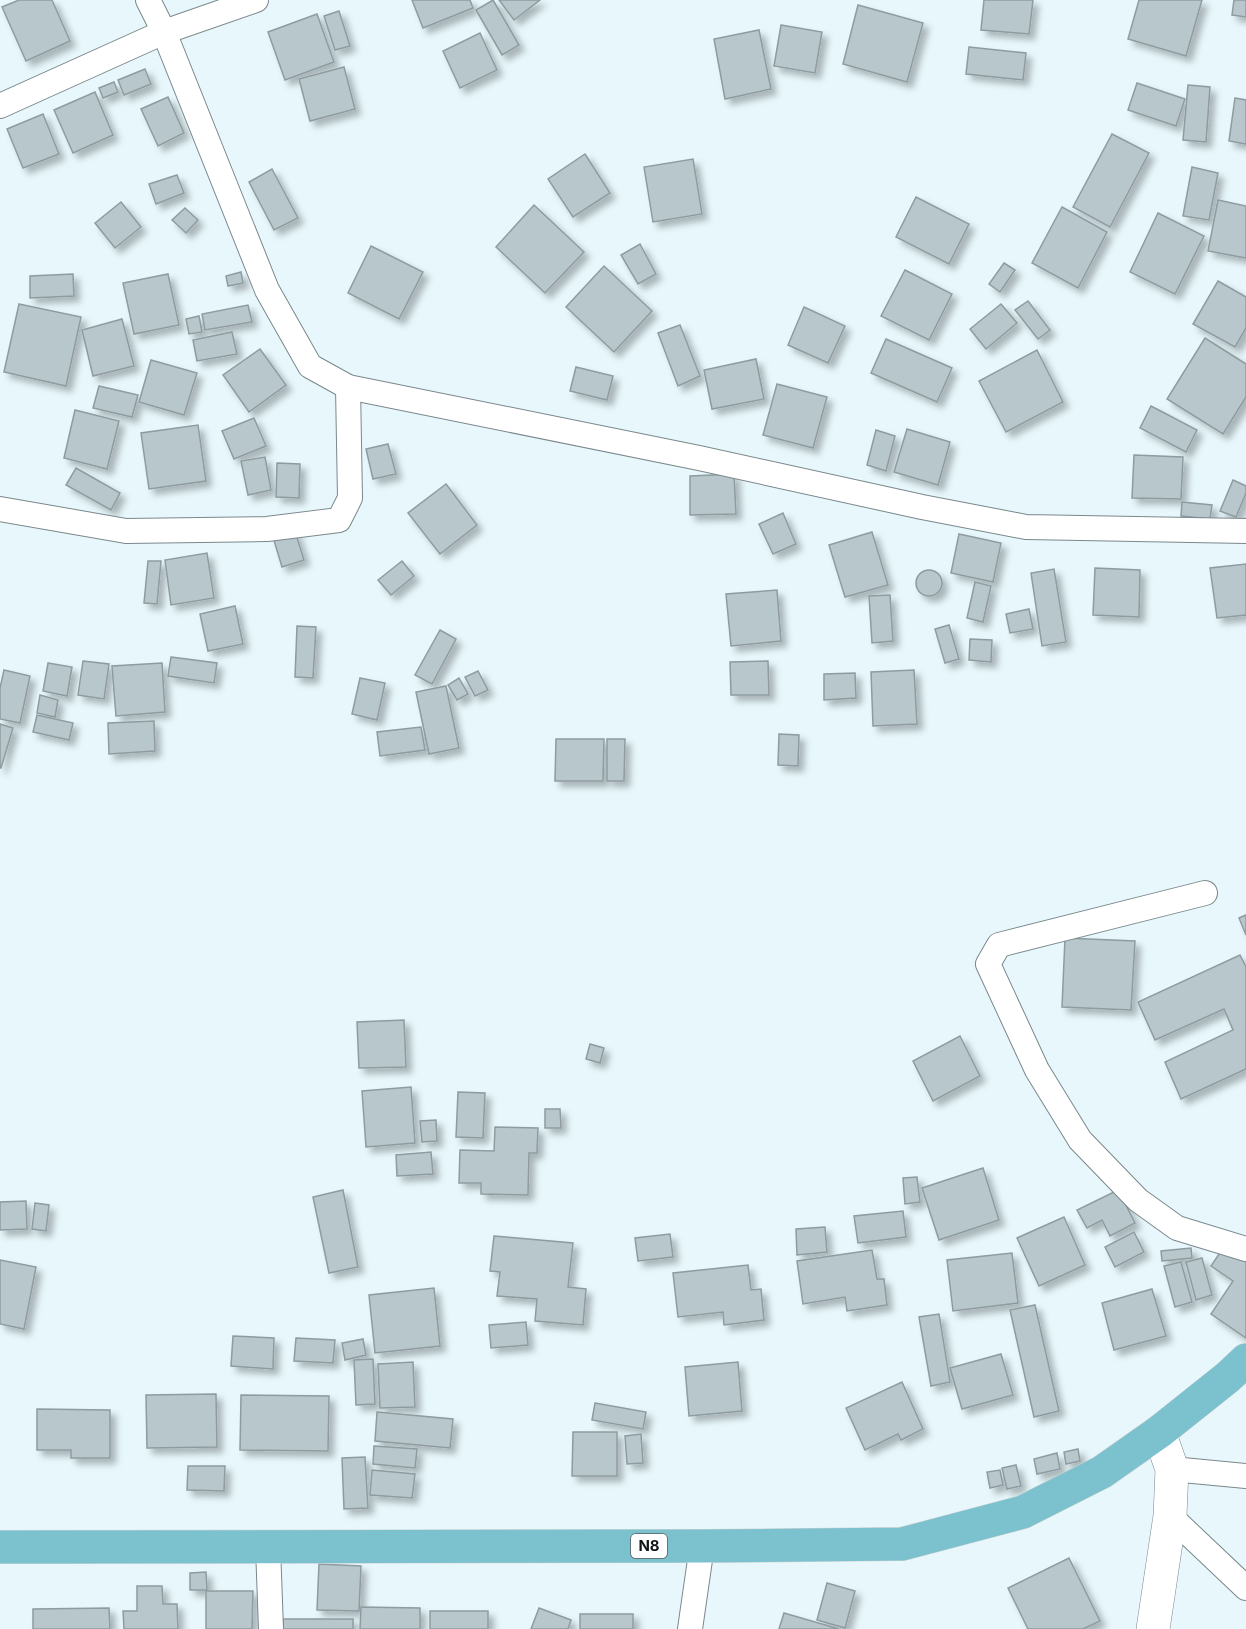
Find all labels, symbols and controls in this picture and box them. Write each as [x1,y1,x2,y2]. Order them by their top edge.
road number: N8 [631,1534,667,1558]

